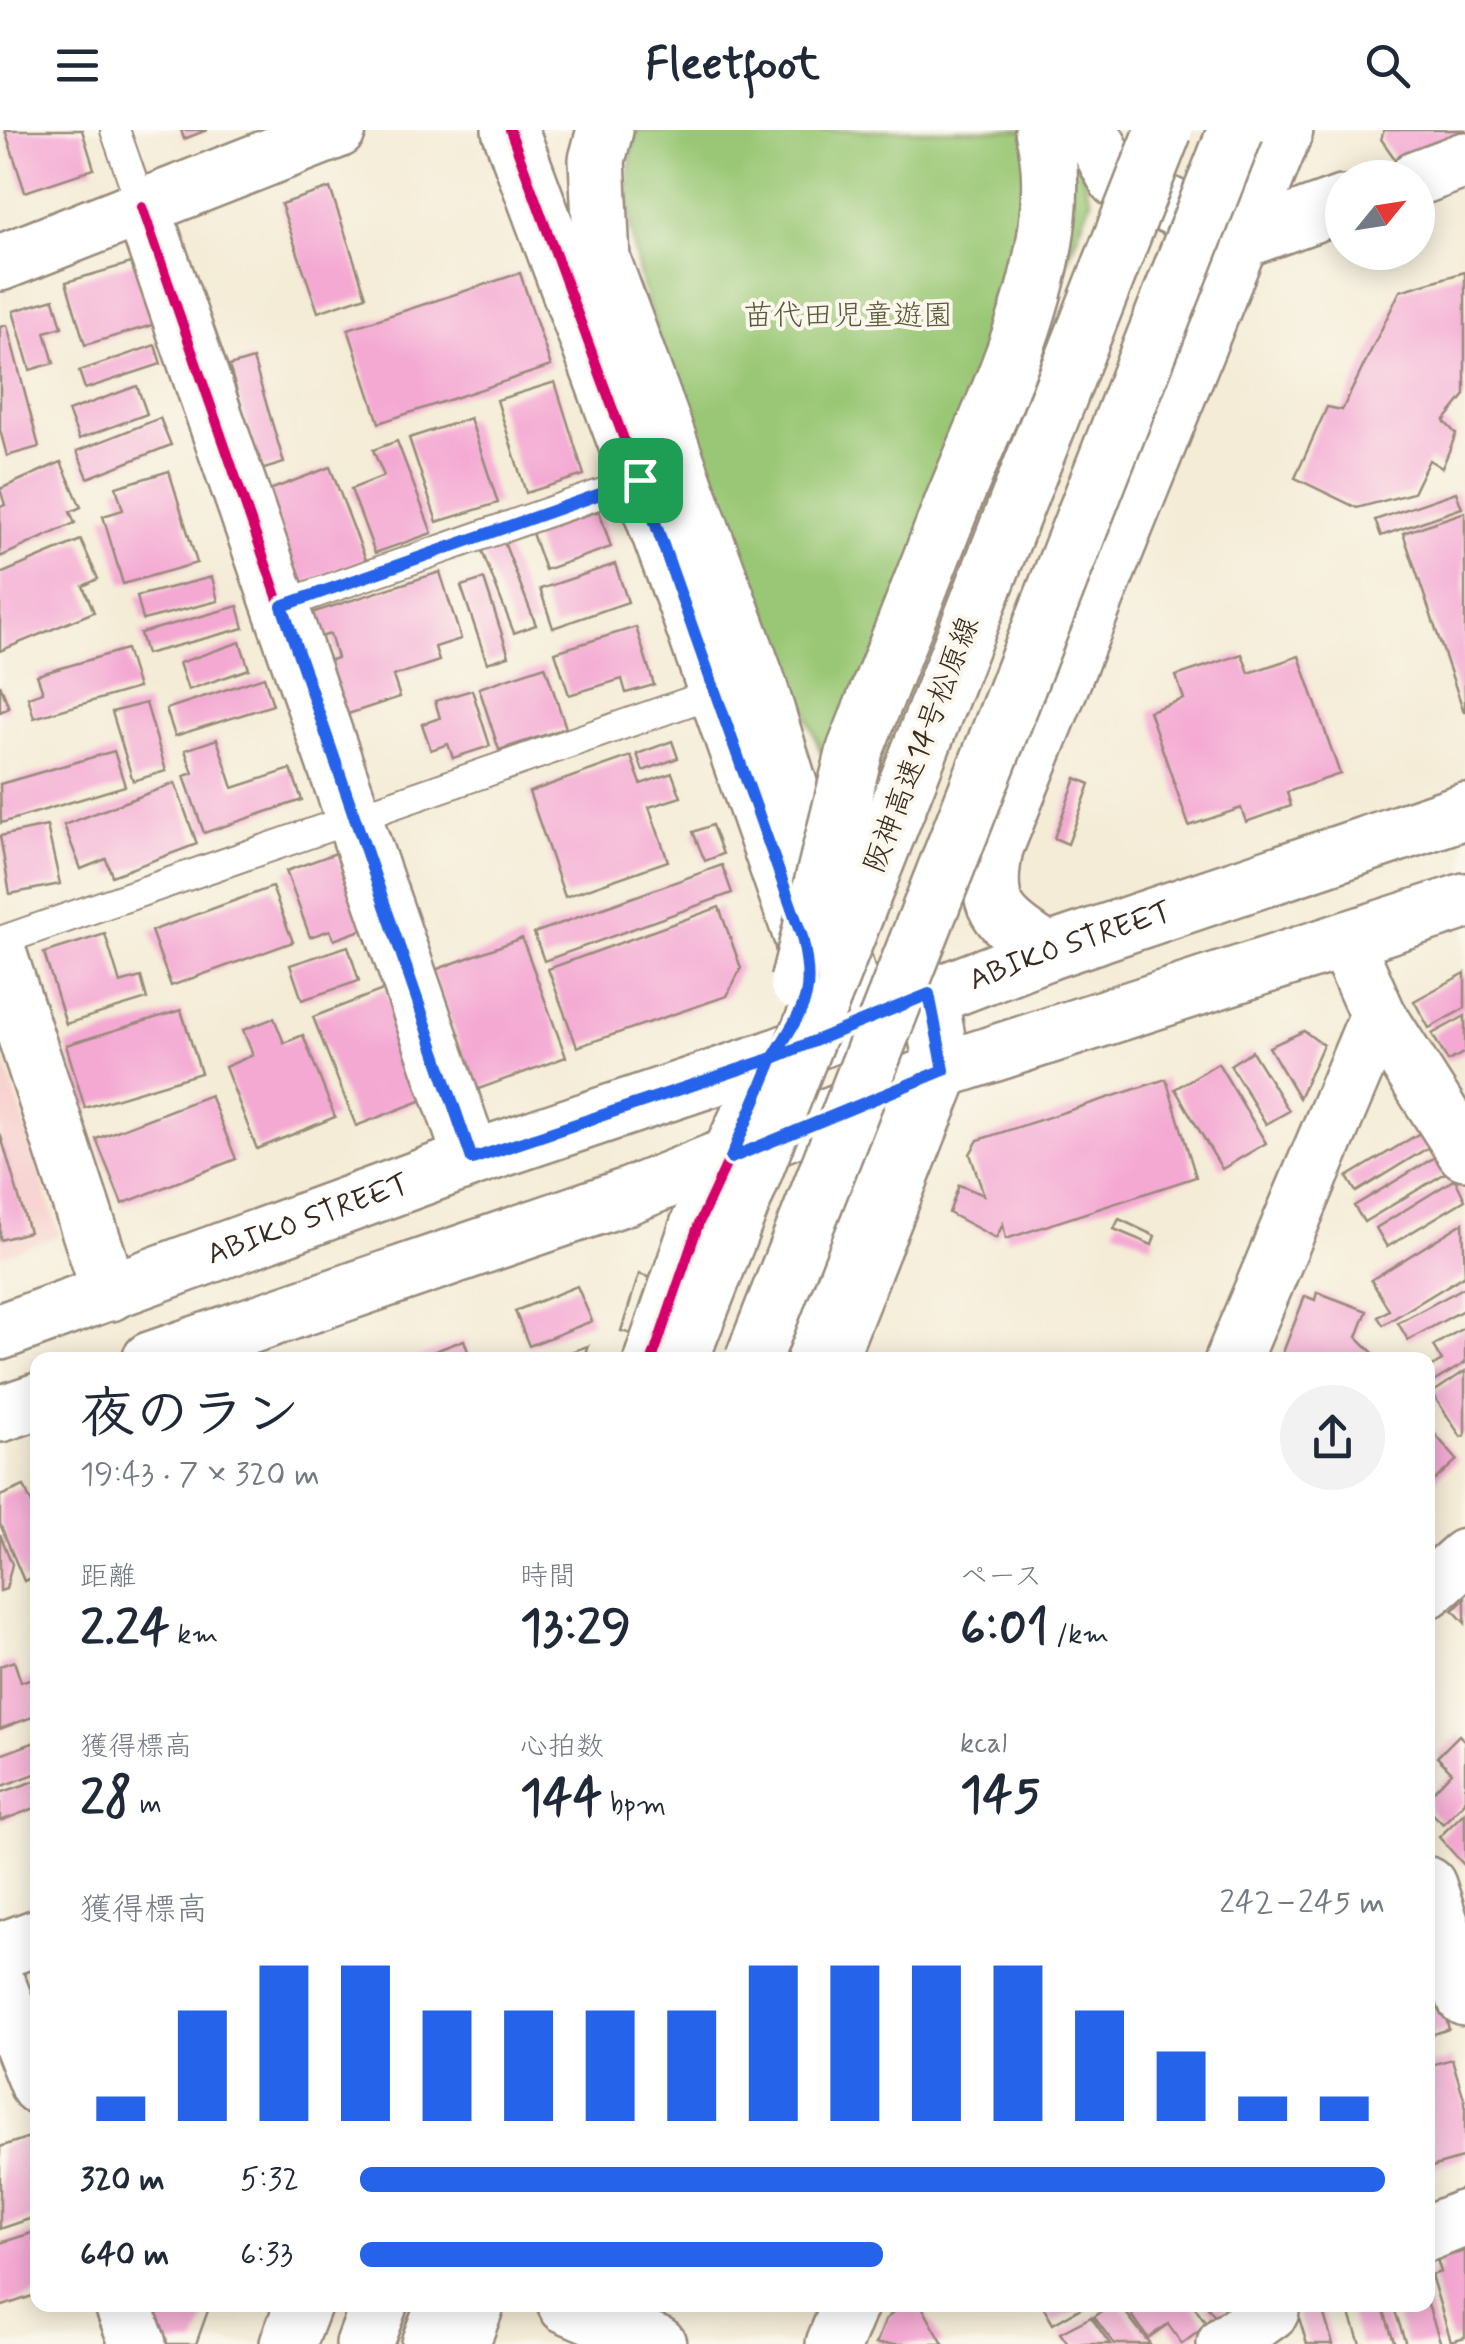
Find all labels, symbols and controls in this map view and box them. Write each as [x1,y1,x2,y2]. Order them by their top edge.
text: Fleetfoot [645,36,820,95]
icon: menu [50,38,105,93]
icon: search [1360,38,1415,93]
north arrow [1325,160,1435,270]
map controls [1325,160,1435,270]
park label: 苗代田児童遊園 [743,297,953,336]
pin [598,438,683,523]
icon: arrive [613,453,668,508]
street label: 阪神高速14号松原線 [855,611,989,879]
street label: ABIKO STREET [963,892,1177,1000]
street label: ABIKO STREET [202,1164,414,1274]
text: 夜のラン [80,1380,300,1452]
button: share [1280,1385,1385,1490]
text: 19:43 · 7 × 320 m [80,1454,320,1496]
text: 距離 [80,1559,136,1596]
text: 時間 [520,1559,576,1596]
text: ペース [960,1559,1042,1596]
text: 2.24 [80,1596,170,1662]
text: 13:29 [520,1596,631,1662]
text: 6:01 [960,1596,1048,1662]
text: km [170,1617,218,1654]
text: /km [1048,1617,1109,1654]
text: kcal [960,1726,1007,1763]
text: 獲得標高 [80,1729,192,1766]
text: 心拍数 [520,1729,604,1766]
text: 145 [960,1763,1041,1829]
text: 28 [80,1766,132,1832]
text: 144 [520,1766,602,1832]
text: m [132,1787,162,1824]
text: bpm [602,1787,666,1824]
text: 242–245 m [1219,1882,1385,1924]
text: 獲得標高 [80,1889,208,1931]
text: 320 m [80,2159,165,2201]
text: 5:32 [240,2159,299,2201]
text: 640 m [80,2234,169,2276]
text: 6:33 [240,2234,293,2276]

